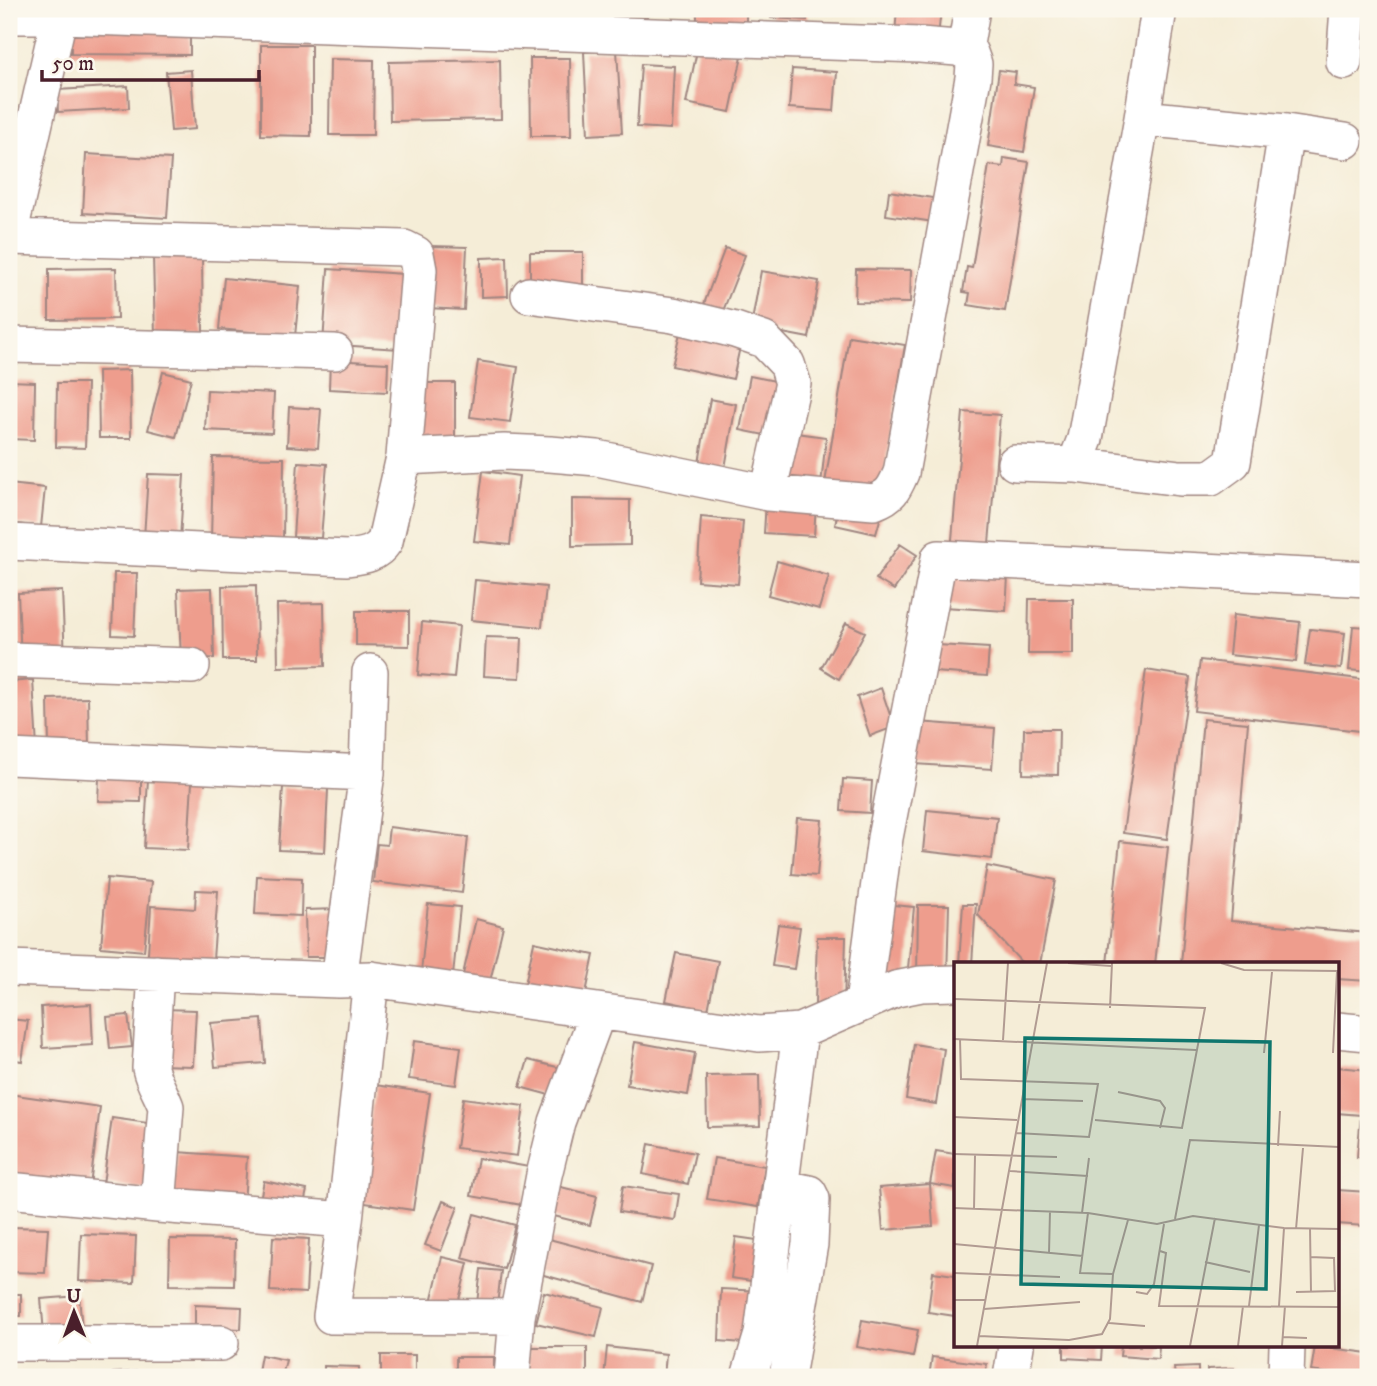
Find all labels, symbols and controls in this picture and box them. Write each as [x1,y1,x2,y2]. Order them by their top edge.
scale bar [42,38,259,82]
text: 50 m [52,51,94,77]
inset map [954,962,1338,1348]
north arrow [38,1278,108,1348]
text: U [66,1285,82,1308]

